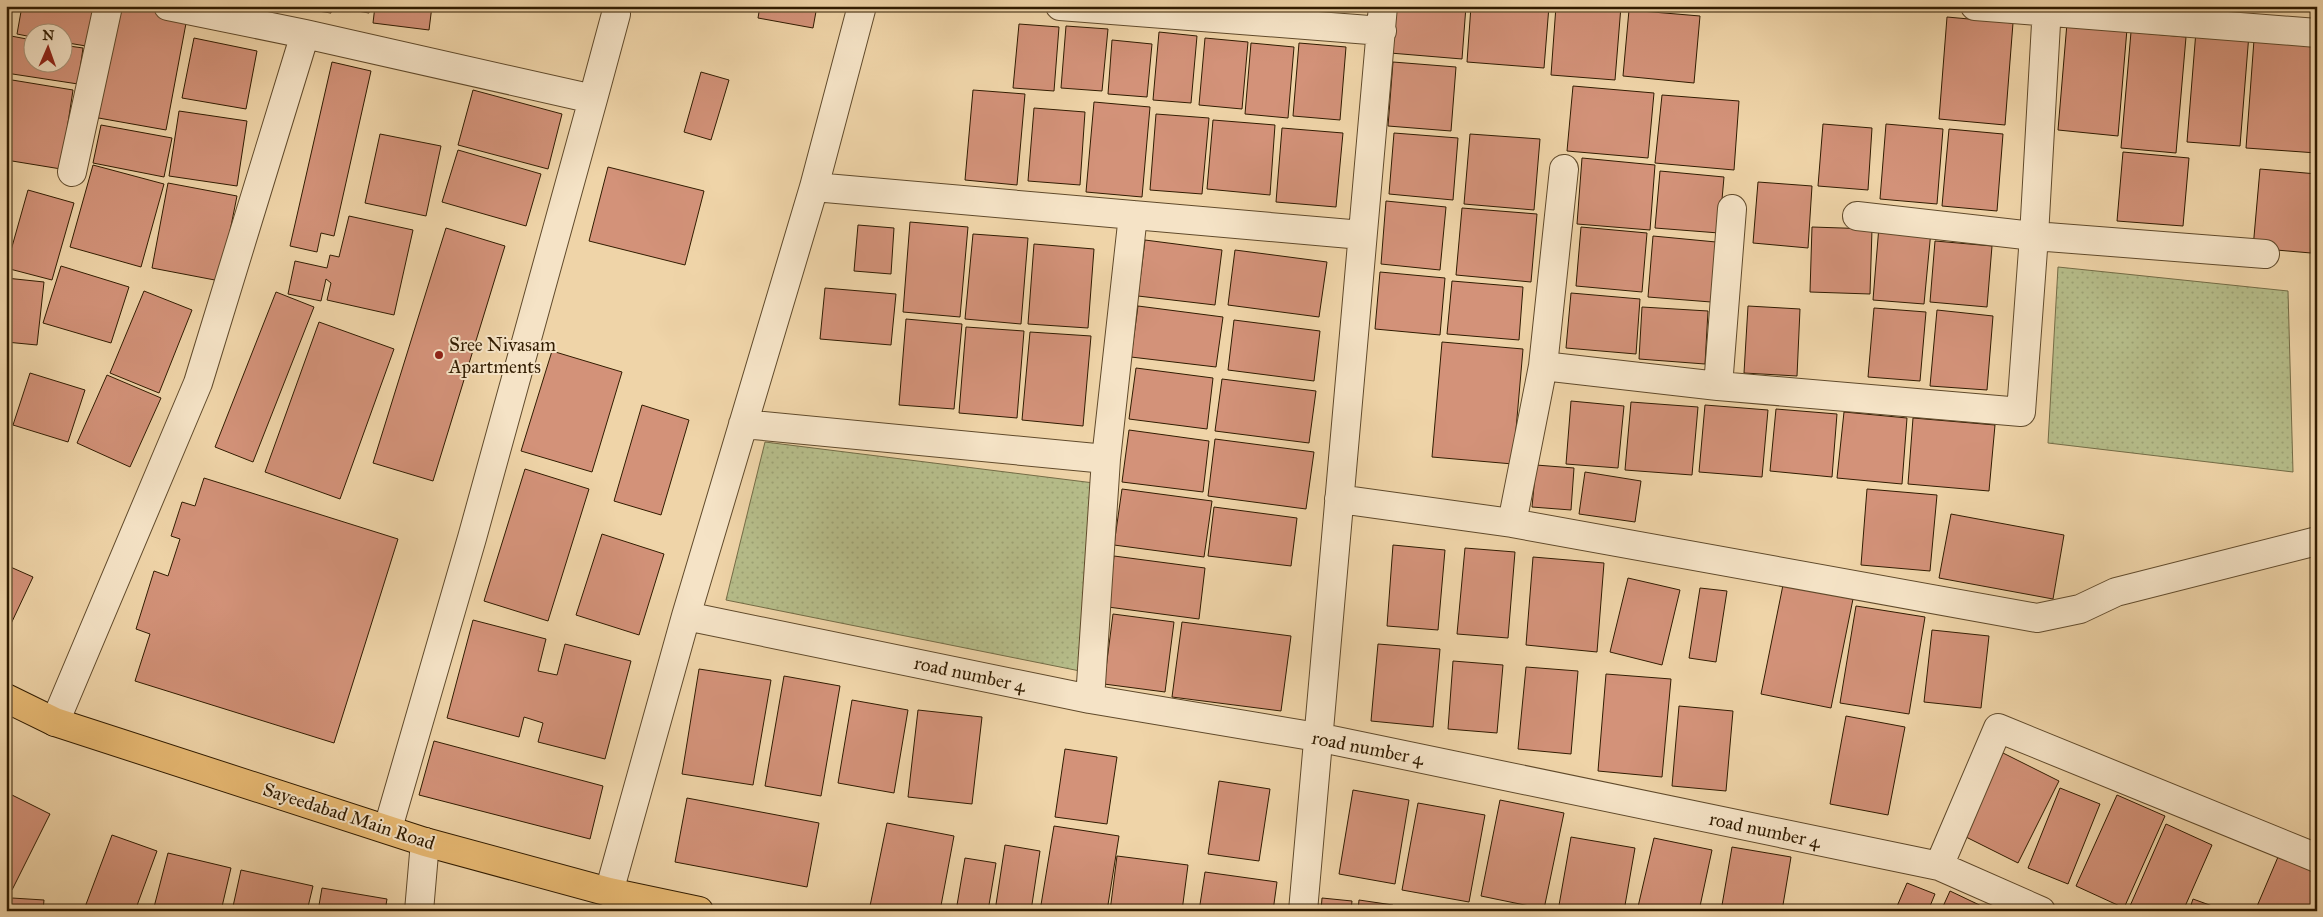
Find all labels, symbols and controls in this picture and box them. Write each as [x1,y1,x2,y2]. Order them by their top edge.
north arrow [22,22,72,72]
text: N [42,27,55,44]
place label: Sree Nivasam Apartments [448,333,556,378]
marker: Sree Nivasam Apartments [433,349,445,361]
street label: road number 4 [912,651,1028,697]
street label: road number 4 [1310,726,1426,770]
street label: Sayeedabad Main Road [260,777,438,855]
street label: road number 4 [1707,807,1823,853]

